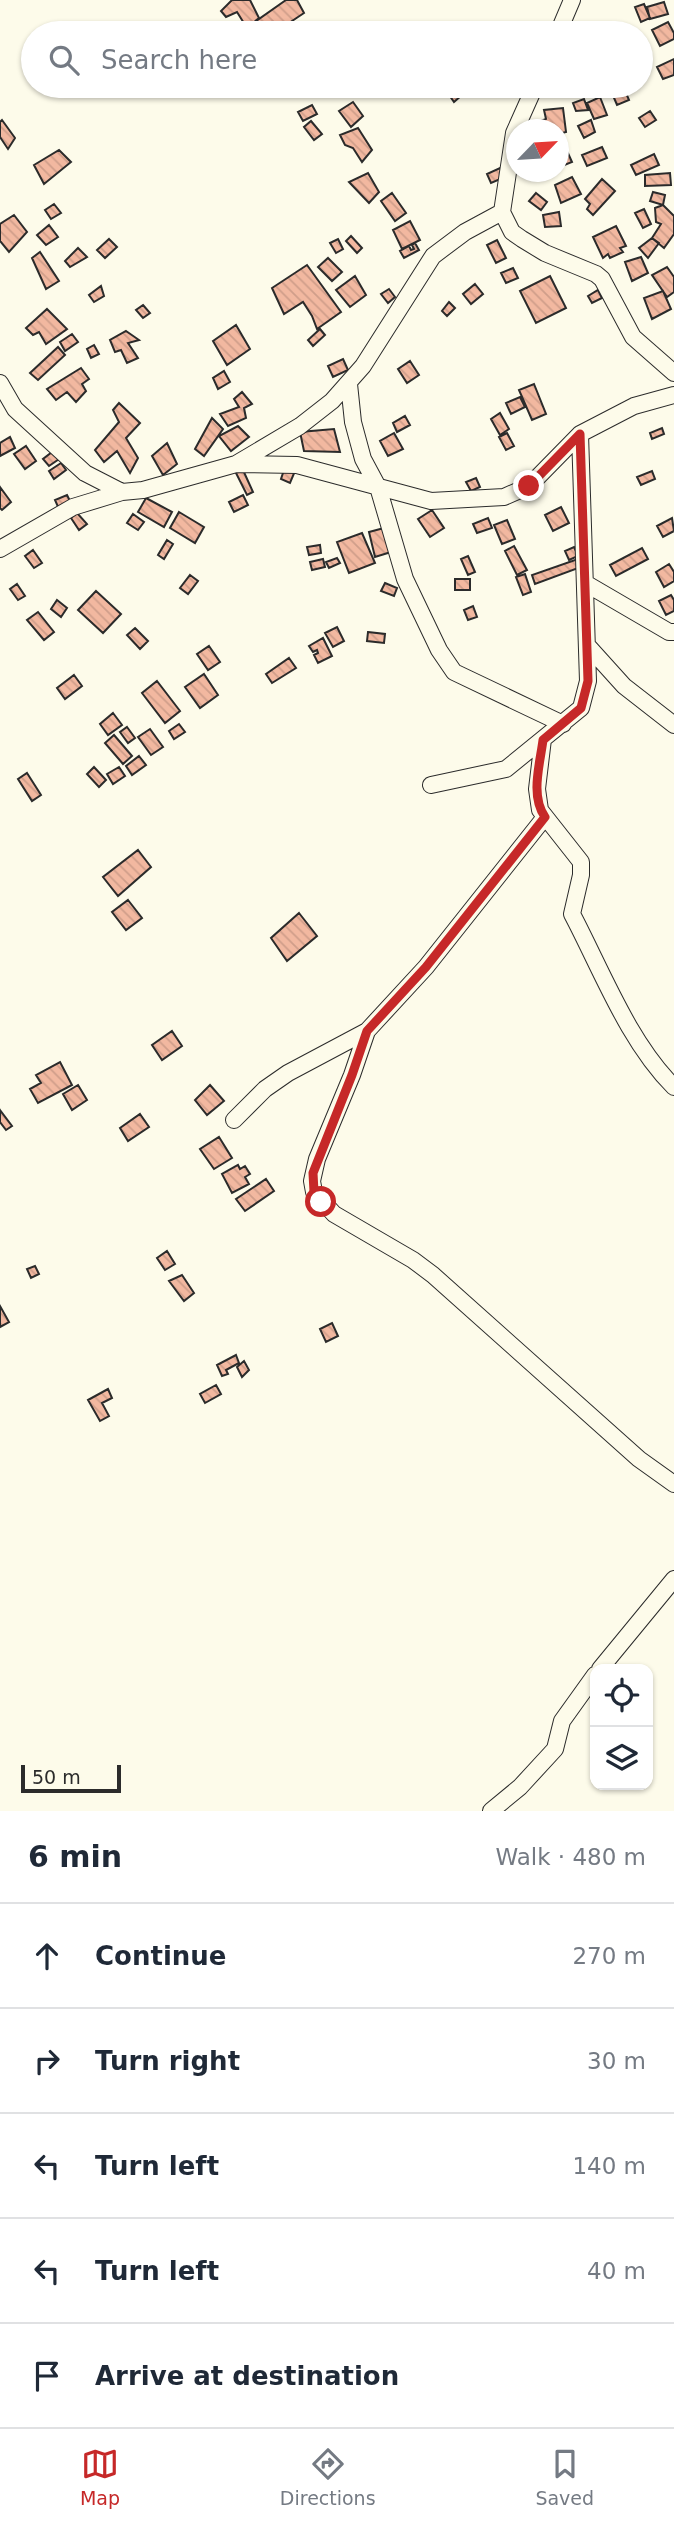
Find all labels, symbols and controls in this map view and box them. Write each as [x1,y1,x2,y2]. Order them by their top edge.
search box [21,21,653,98]
icon: search [45,41,83,79]
text: Search here [101,45,257,75]
north arrow [506,119,569,182]
route end [513,470,544,501]
route start [305,1186,336,1217]
map controls [590,1664,653,1790]
button: locate [590,1664,653,1727]
button: layers [590,1727,653,1790]
scale bar [21,1762,121,1794]
text: 50 m [32,1766,81,1788]
text: 6 min [28,1839,122,1874]
text: Walk · 480 m [495,1844,646,1870]
icon: ahead [28,1937,66,1975]
text: Continue [95,1941,226,1971]
text: 270 m [572,1943,646,1969]
icon: right [28,2042,66,2080]
text: Turn right [95,2046,240,2076]
text: 30 m [587,2048,646,2074]
icon: left [28,2147,66,2185]
text: Turn left [95,2151,219,2181]
text: 140 m [572,2153,646,2179]
icon: left [28,2252,66,2290]
text: Turn left [95,2256,219,2286]
text: 40 m [587,2258,646,2284]
icon: arrive [28,2357,66,2395]
text: Arrive at destination [95,2361,399,2391]
tab: Map [80,2445,120,2509]
tab: Directions [280,2445,376,2509]
tab: Saved [535,2445,594,2509]

